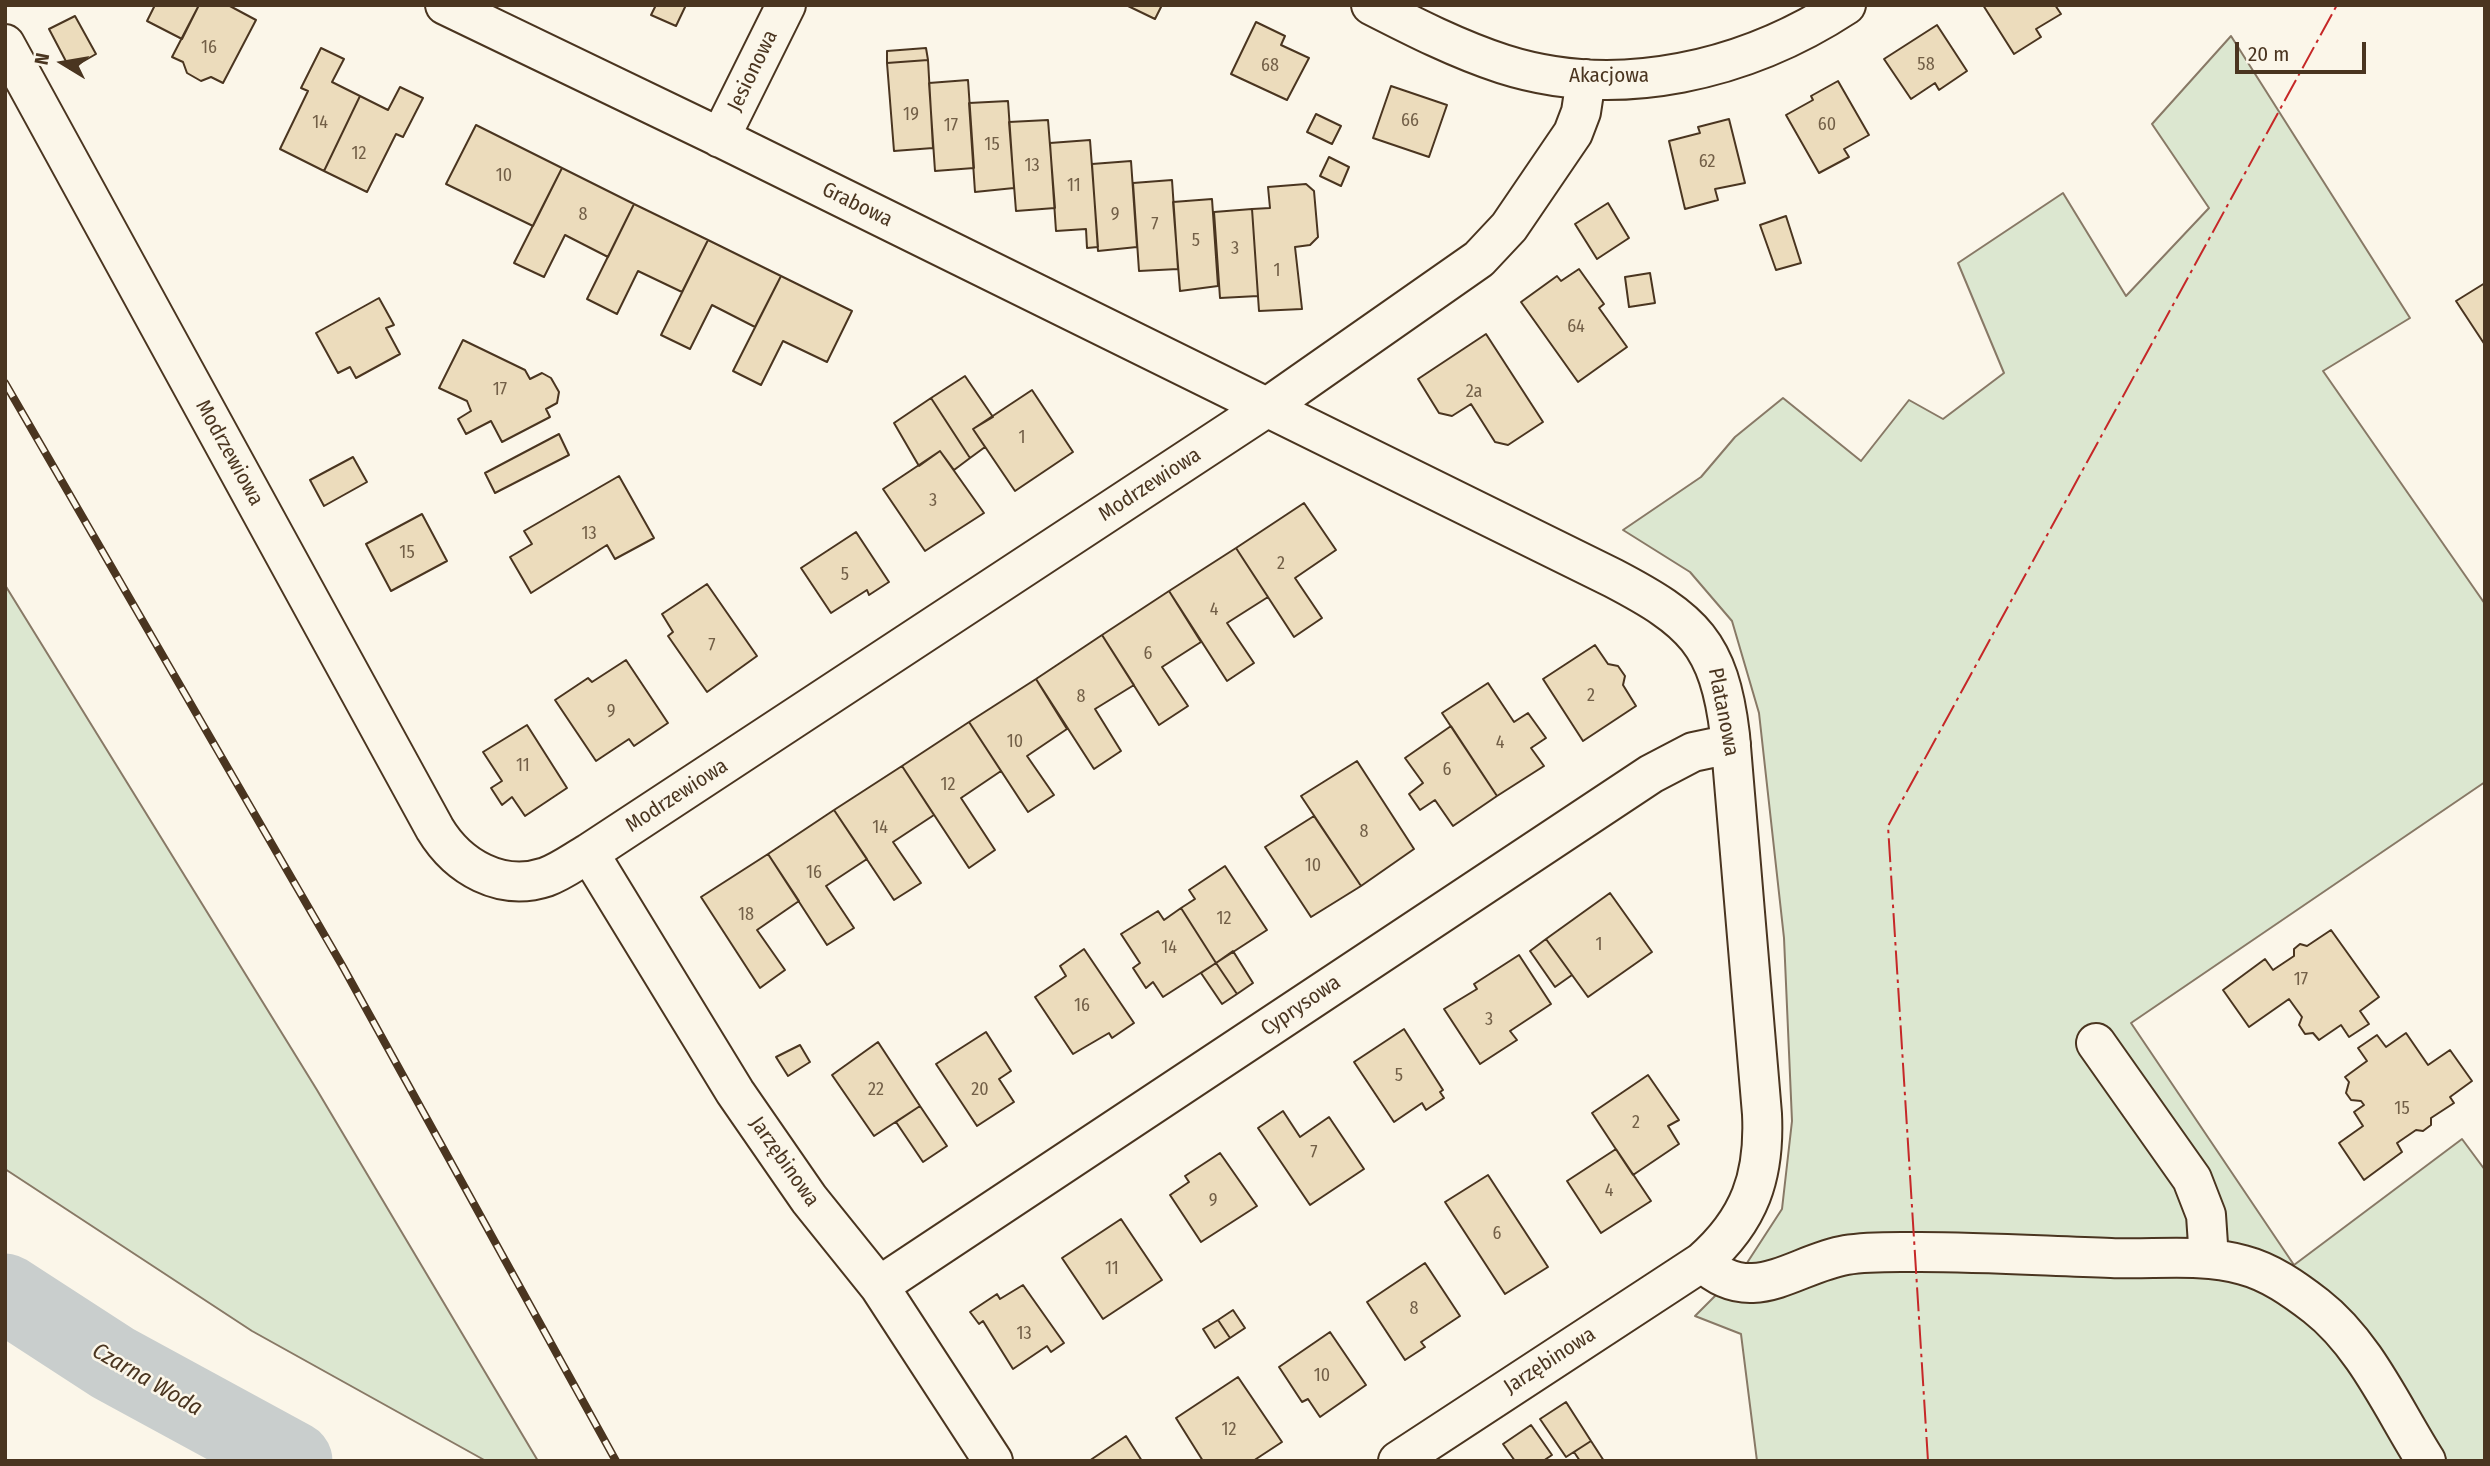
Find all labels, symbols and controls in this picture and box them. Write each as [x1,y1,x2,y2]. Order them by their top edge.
street label: Jesionowa [723,26,783,116]
north arrow [28,28,98,98]
scale bar [2238,28,2369,72]
house number: 16 [201,37,217,59]
text: 20 m [2248,41,2289,67]
text: N [30,51,54,67]
house number: 58 [1917,54,1935,76]
house number: 68 [1261,55,1279,77]
street label: Akacjowa [1569,63,1649,89]
house number: 19 [903,104,919,126]
house number: 66 [1401,110,1419,132]
house number: 14 [312,112,328,134]
house number: 60 [1818,114,1836,136]
house number: 17 [944,115,958,137]
house number: 15 [984,134,1000,156]
house number: 12 [352,143,366,165]
house number: 62 [1699,151,1715,173]
house number: 13 [1024,155,1040,177]
house number: 10 [496,165,512,187]
house number: 11 [1067,175,1081,197]
street label: Grabowa [818,177,896,233]
house number: 8 [579,204,587,226]
house number: 9 [1111,204,1119,226]
house number: 7 [1151,214,1159,236]
house number: 5 [1192,230,1200,252]
house number: 3 [1231,238,1239,260]
house number: 1 [1273,260,1281,282]
house number: 64 [1567,316,1585,338]
house number: 17 [493,379,507,401]
house number: 2a [1466,381,1482,403]
street label: Modrzewiowa [190,396,268,510]
house number: 1 [1018,427,1026,449]
street label: Modrzewiowa [1094,443,1206,527]
house number: 3 [929,490,937,512]
house number: 13 [581,523,597,545]
house number: 15 [399,542,415,564]
house number: 2 [1277,553,1285,575]
house number: 5 [841,564,849,586]
house number: 4 [1210,599,1218,621]
house number: 7 [708,635,716,657]
house number: 6 [1144,643,1152,665]
street label: Platanowa [1702,666,1744,758]
house number: 2 [1587,685,1595,707]
house number: 8 [1077,686,1085,708]
house number: 9 [607,701,615,723]
house number: 10 [1007,731,1023,753]
house number: 4 [1496,732,1504,754]
street label: Modrzewiowa [621,754,733,838]
house number: 11 [516,755,530,777]
house number: 6 [1443,759,1451,781]
house number: 12 [941,774,955,796]
house number: 14 [872,817,888,839]
house number: 8 [1360,821,1368,843]
house number: 10 [1305,855,1321,877]
house number: 16 [806,862,822,884]
house number: 18 [738,904,754,926]
house number: 12 [1217,908,1231,930]
house number: 1 [1595,934,1603,956]
house number: 14 [1161,937,1177,959]
house number: 17 [2294,969,2308,991]
street label: Cyprysowa [1256,970,1346,1042]
house number: 16 [1074,995,1090,1017]
house number: 3 [1485,1009,1493,1031]
house number: 5 [1395,1065,1403,1087]
house number: 22 [868,1079,884,1101]
house number: 20 [971,1079,989,1101]
house number: 15 [2394,1098,2410,1120]
street label: Jarzębinowa [744,1112,824,1212]
house number: 2 [1632,1112,1640,1134]
house number: 7 [1310,1142,1318,1164]
house number: 4 [1605,1180,1613,1202]
house number: 9 [1209,1190,1217,1212]
house number: 6 [1493,1223,1501,1245]
house number: 11 [1105,1258,1119,1280]
house number: 8 [1410,1298,1418,1320]
street label: Jarzębinowa [1500,1322,1600,1400]
house number: 13 [1016,1323,1032,1345]
water label: Czarna Woda [87,1337,207,1423]
house number: 10 [1314,1365,1330,1387]
house number: 12 [1222,1419,1236,1441]

